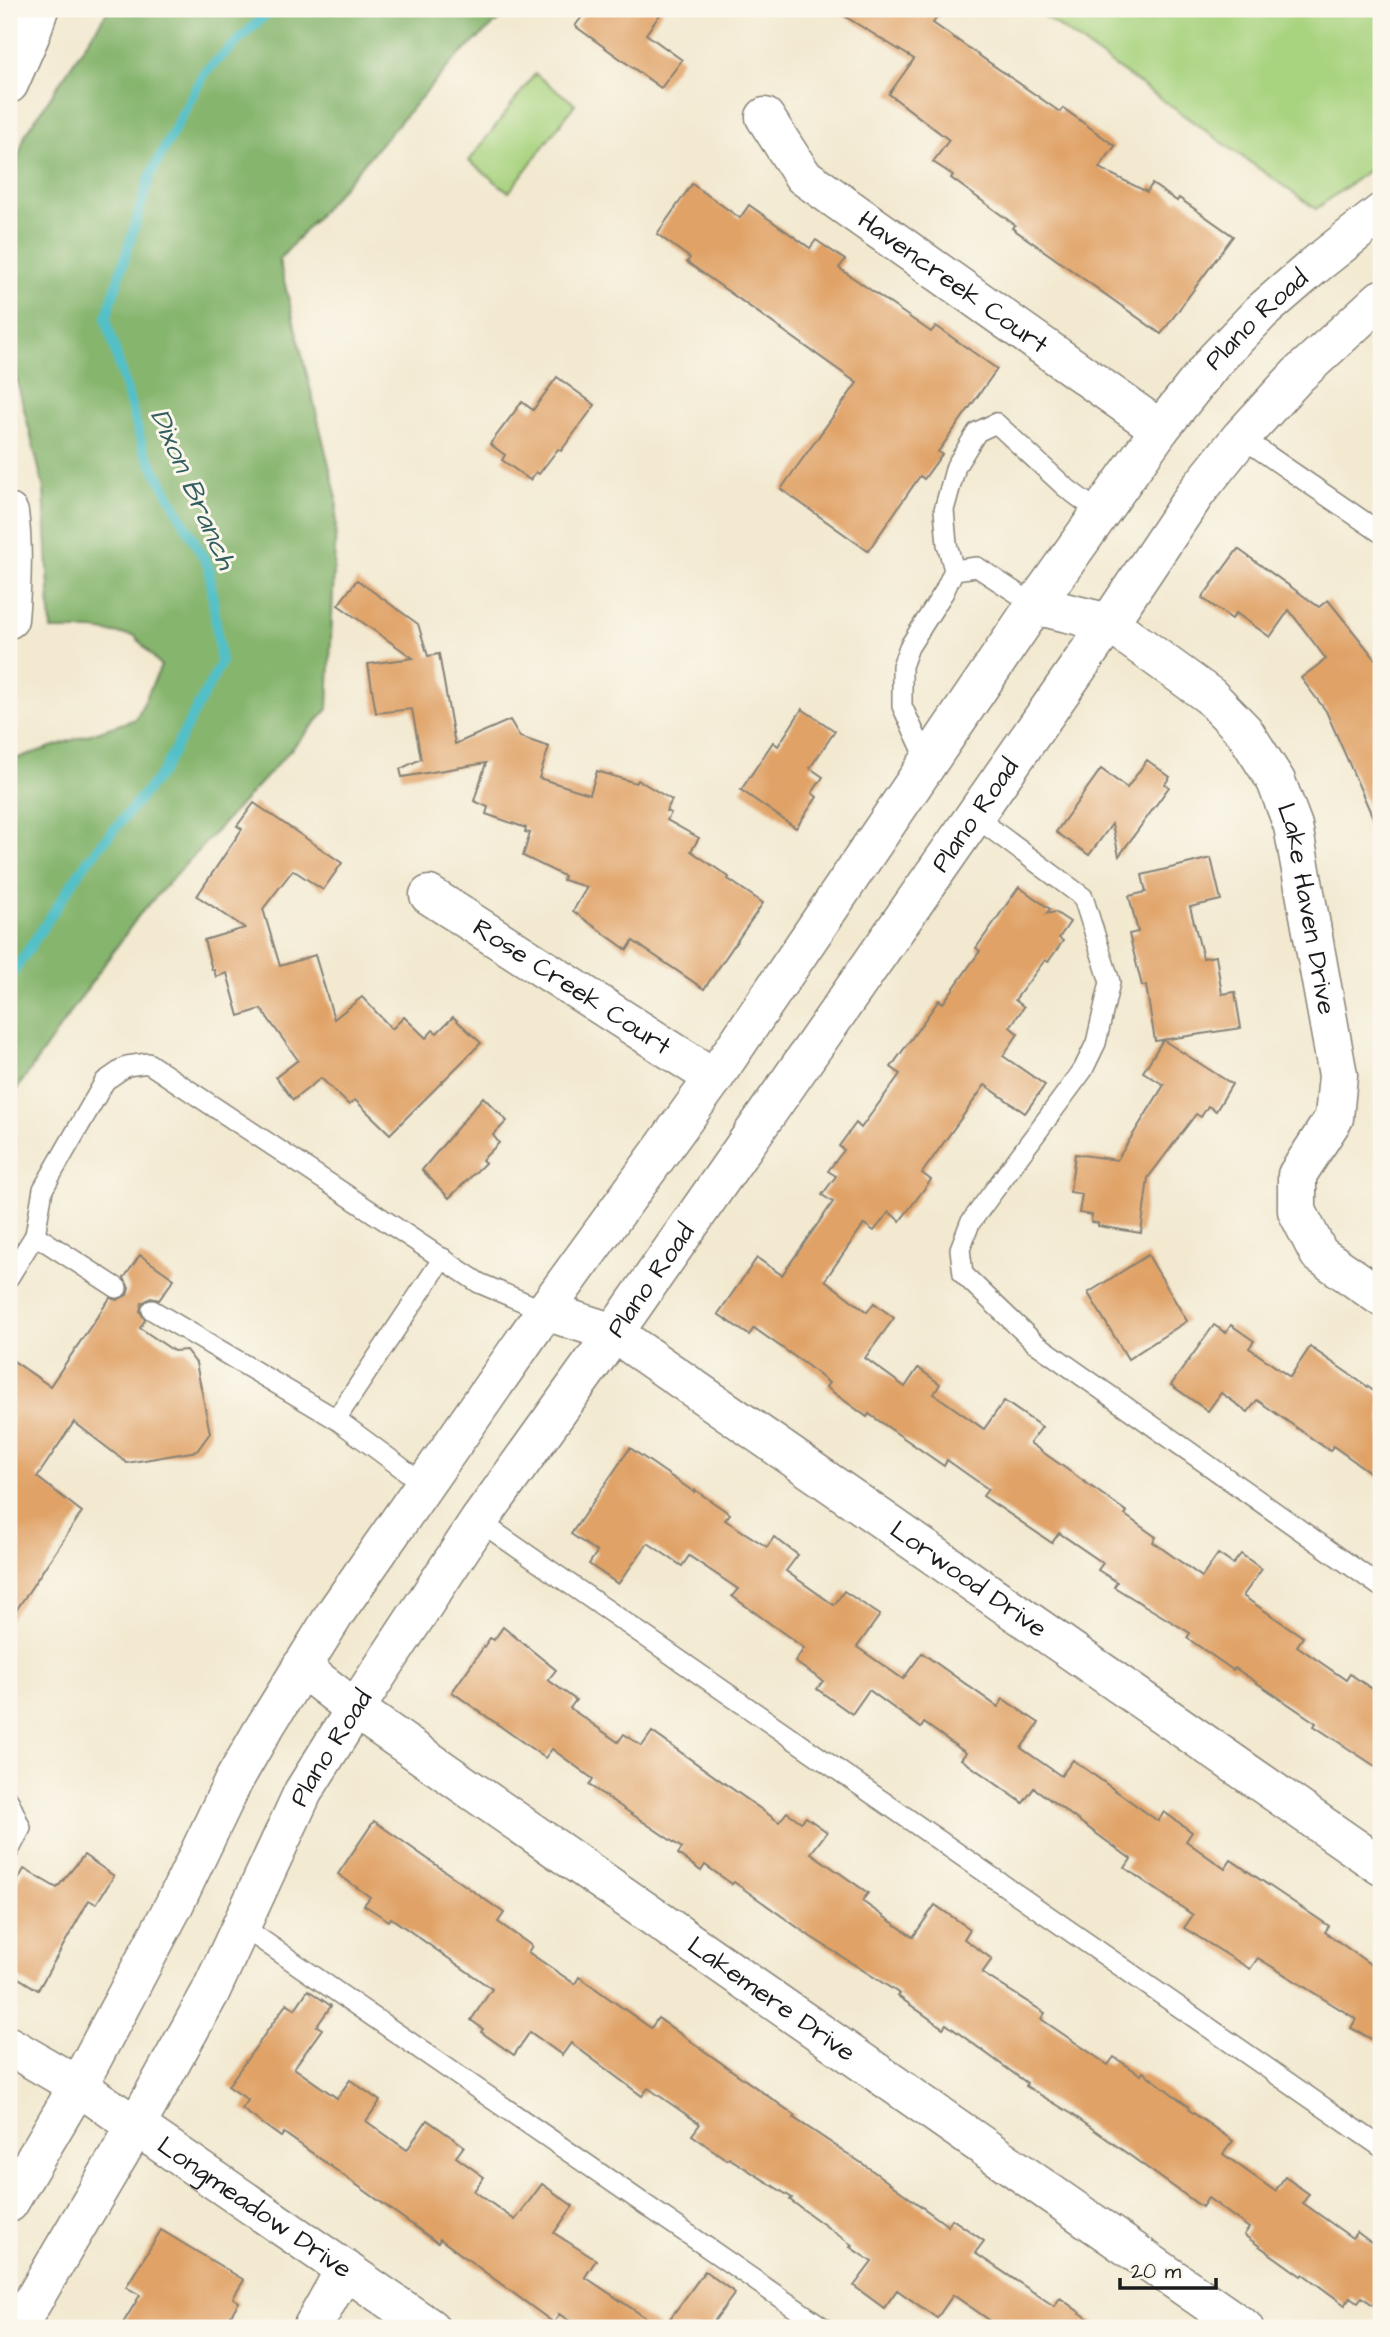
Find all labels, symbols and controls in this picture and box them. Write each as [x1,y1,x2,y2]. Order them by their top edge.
street label: Havencreek Court [850,202,1056,363]
street label: Plano Road [1197,261,1316,378]
water label: Dixon Branch [140,403,246,576]
street label: Plano Road [923,751,1027,879]
street label: Lake Haven Drive [1268,798,1345,1017]
street label: Rose Creek Court [466,910,679,1064]
street label: Plano Road [598,1216,703,1345]
street label: Lorwood Drive [883,1512,1054,1646]
street label: Plano Road [281,1683,381,1812]
street label: Lakemere Drive [680,1928,863,2070]
street label: Longmeadow Drive [150,2128,359,2287]
scale bar [1120,2246,1217,2290]
text: 20 m [1131,2257,1182,2286]

